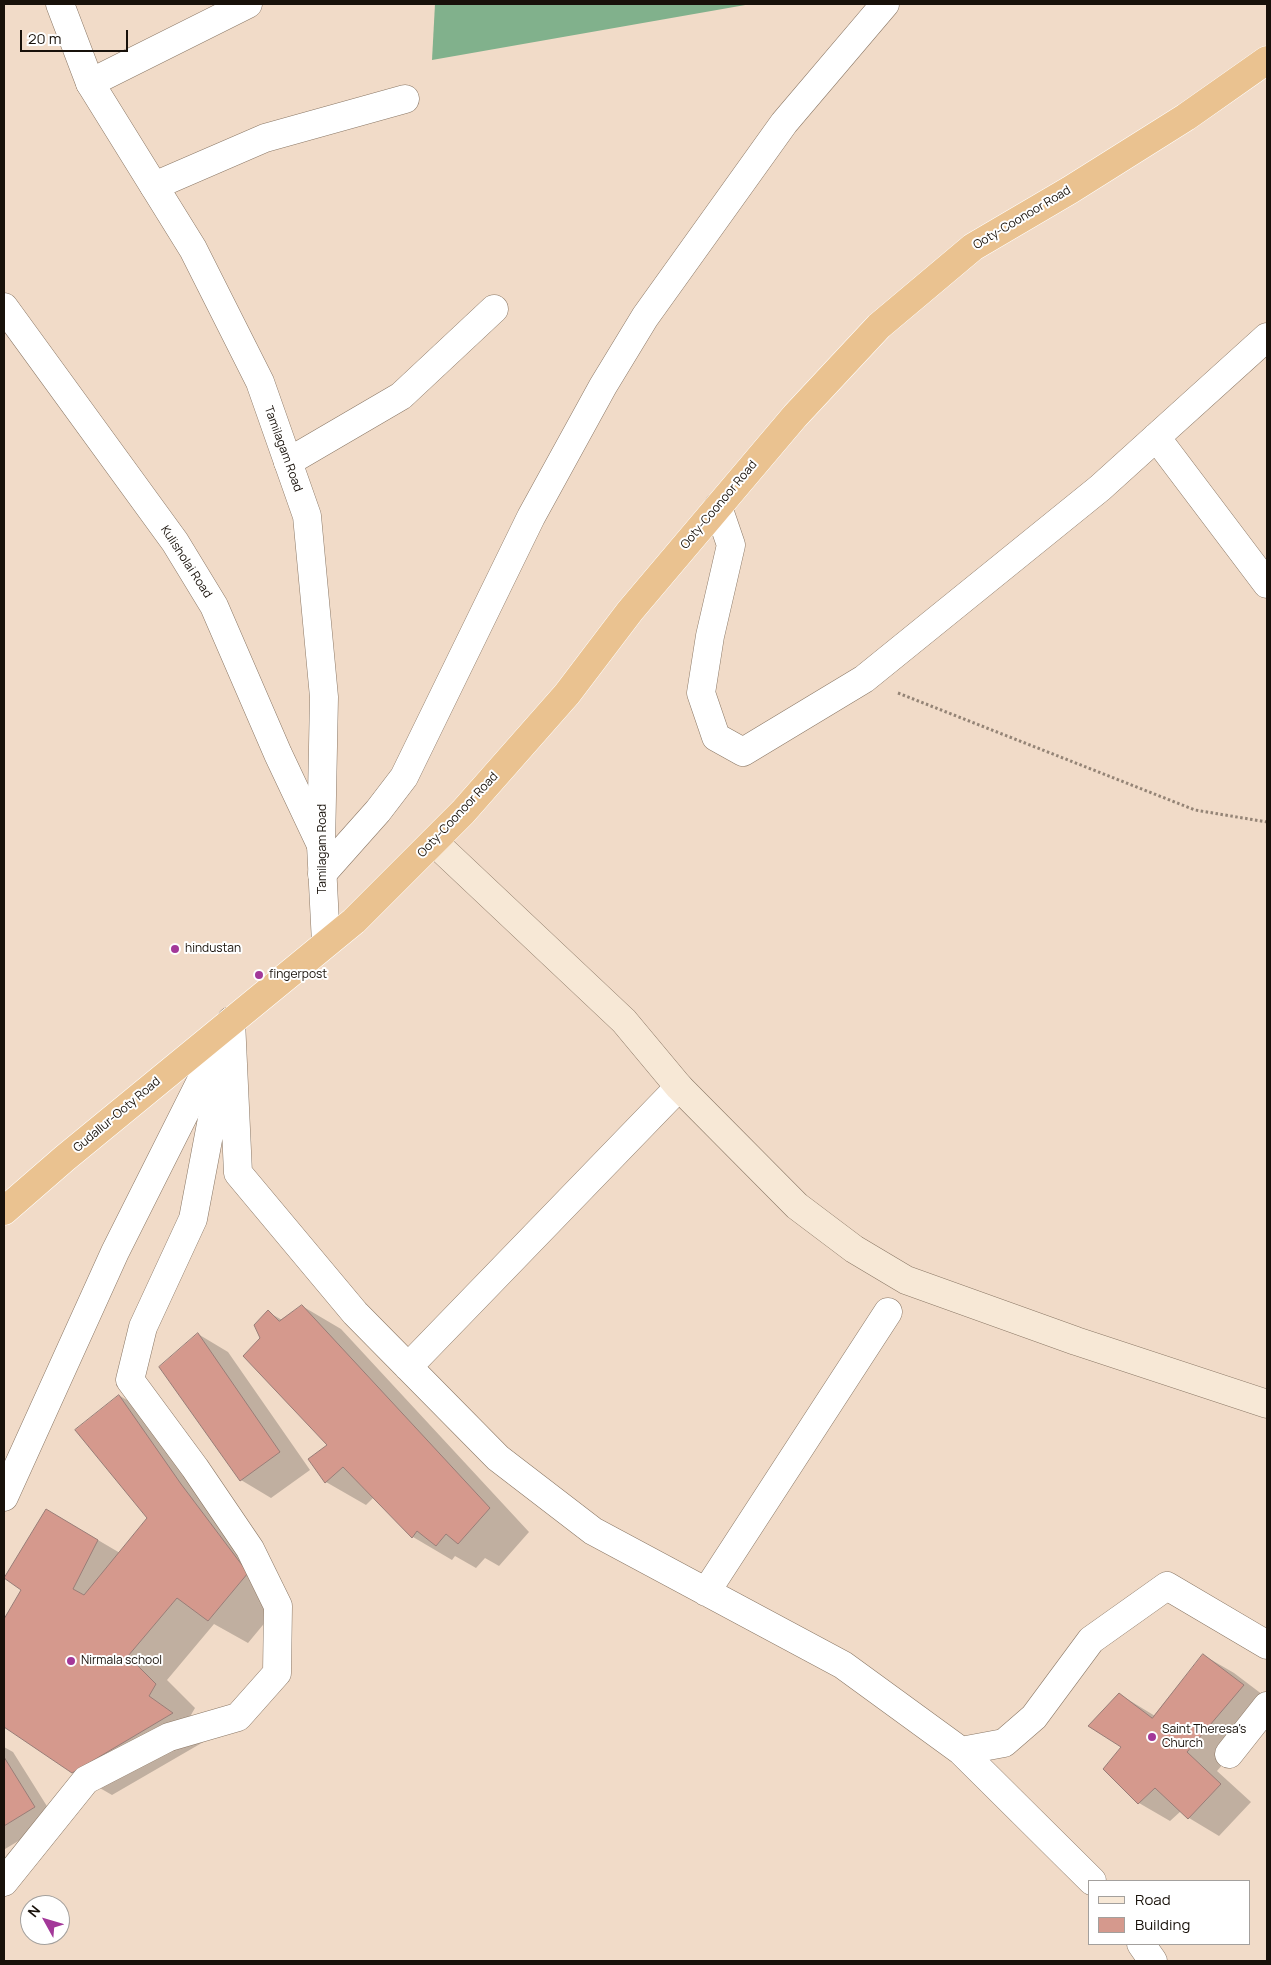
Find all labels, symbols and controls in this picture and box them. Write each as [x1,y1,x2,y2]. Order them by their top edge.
scale bar [22,20,130,52]
text: 20 m [28,28,61,49]
street label: Ooty-Coonoor Road [971,183,1073,253]
street label: Tamilagam Road [261,404,305,494]
street label: Ooty-Coonoor Road [678,458,760,552]
street label: Kulisholai Road [157,523,215,601]
street label: Ooty-Coonoor Road [415,769,501,861]
street label: Tamilagam Road [316,804,330,894]
place label: hindustan [185,942,241,956]
marker: hindustan [169,943,181,955]
place label: fingerpost [269,968,327,982]
marker: fingerpost [253,969,265,981]
street label: Gudallur-Ooty Road [71,1074,163,1156]
place label: Nirmala school [81,1654,162,1668]
marker: Nirmala school [65,1655,77,1667]
place label: Saint Theresa's Church [1162,1723,1246,1751]
marker: Saint Theresa's Church [1146,1731,1158,1743]
legend [1088,1880,1251,1945]
text: Road [1135,1889,1171,1910]
north arrow [20,1895,70,1945]
text: N [23,1901,44,1921]
text: Building [1135,1914,1190,1935]

